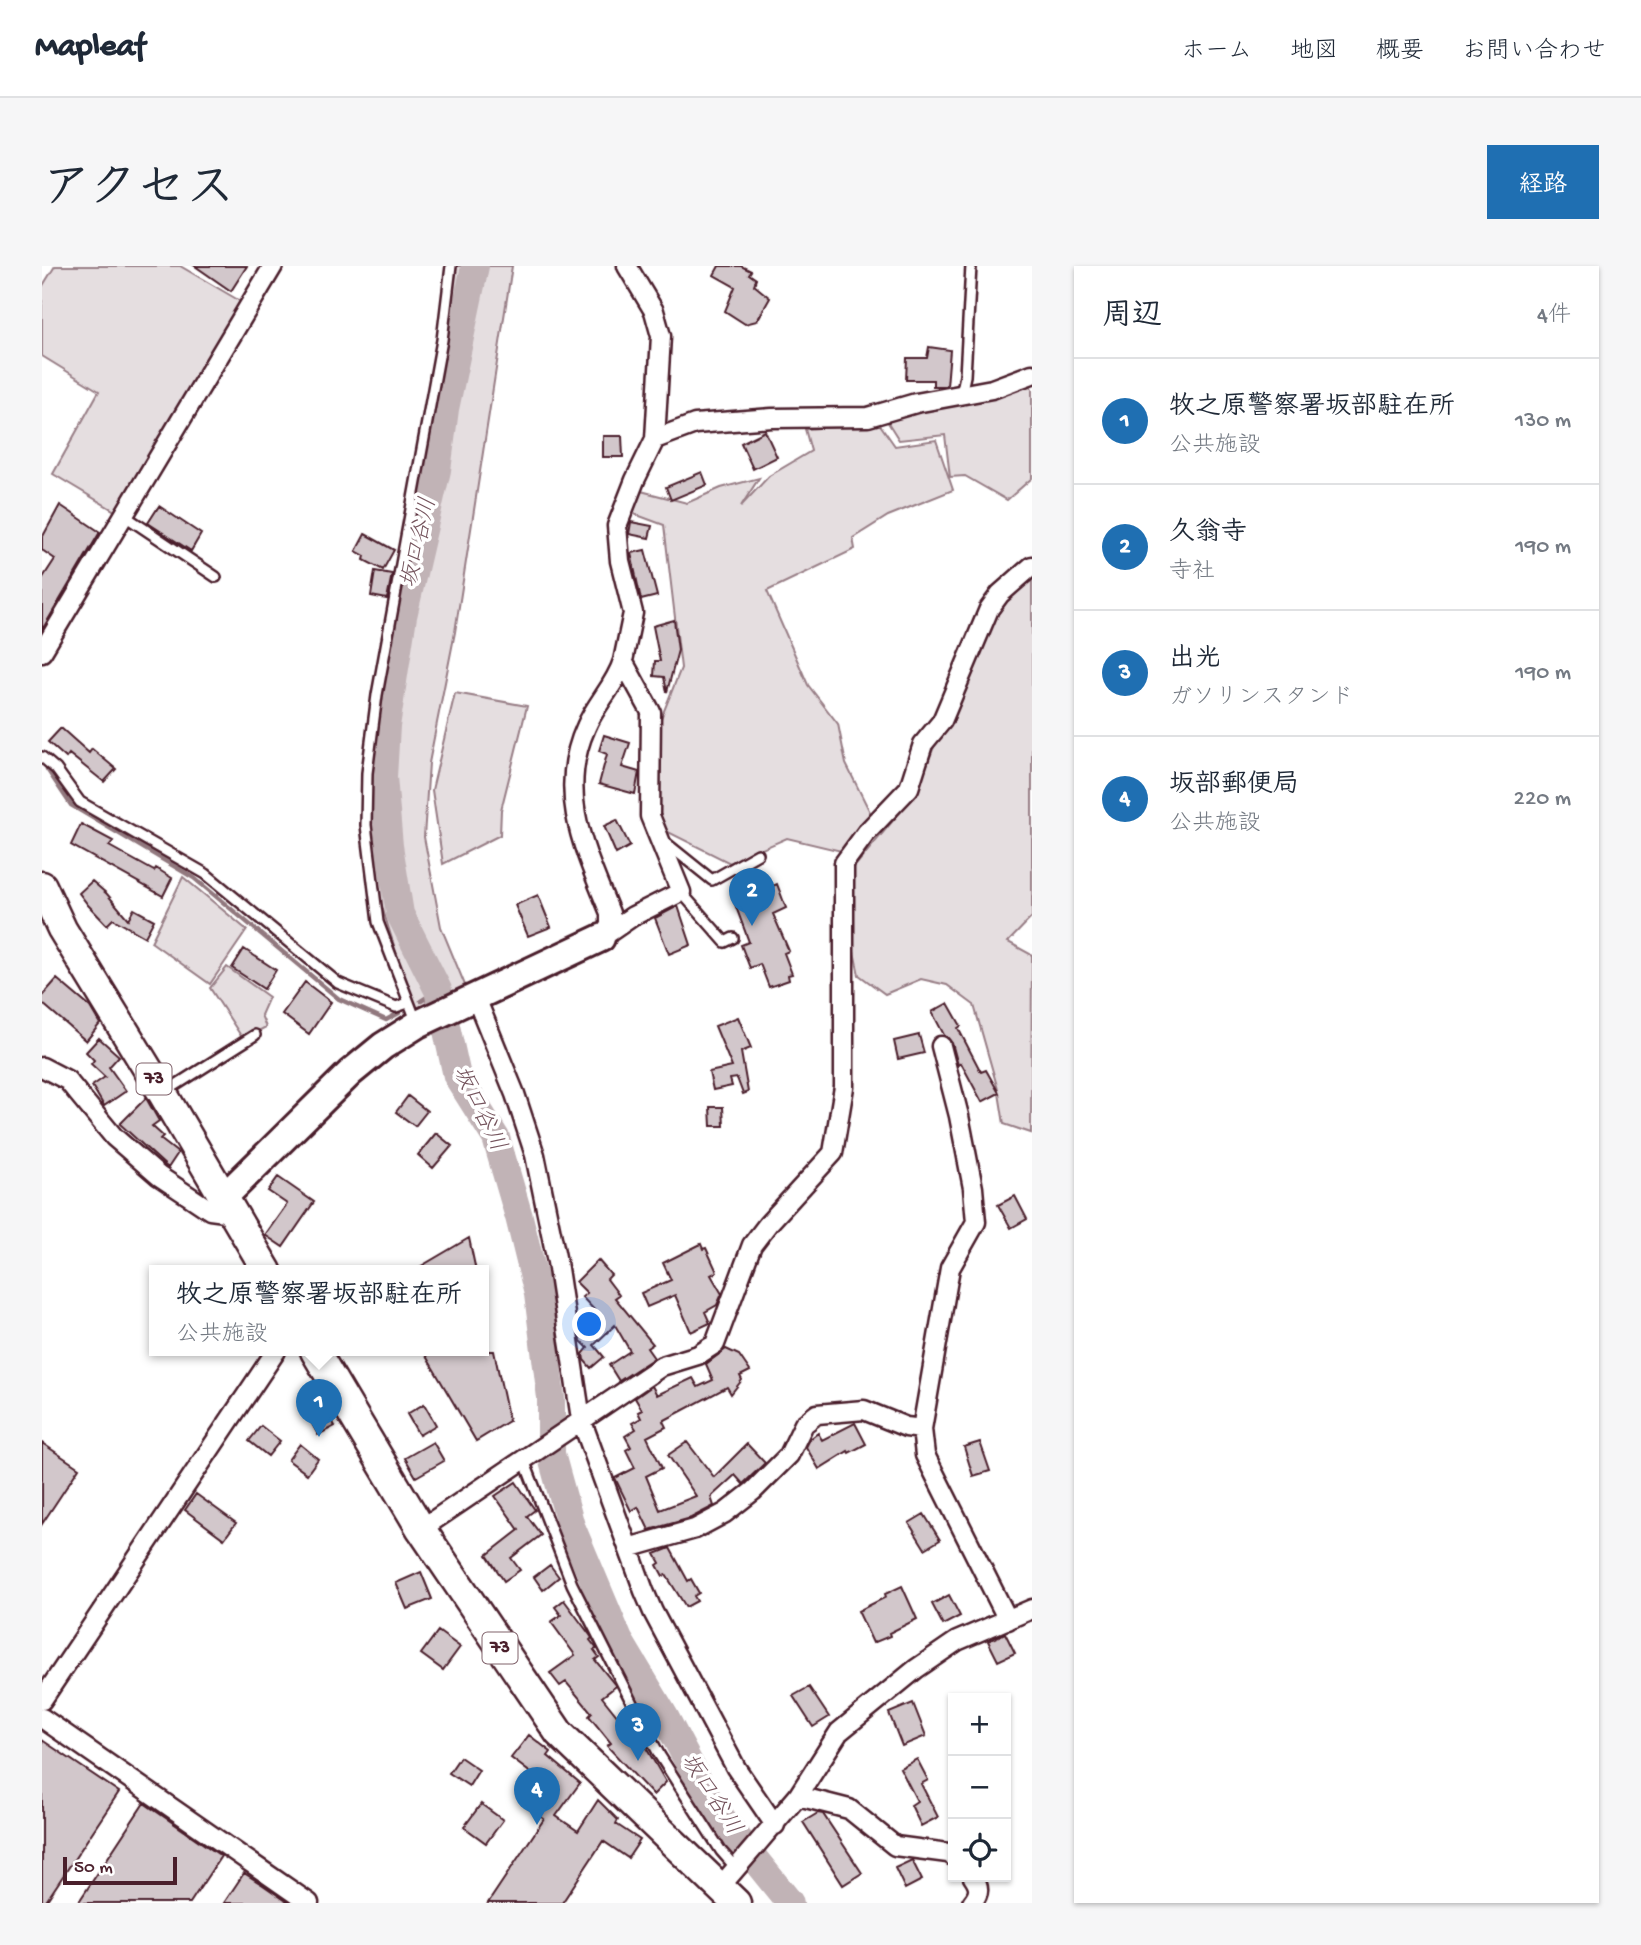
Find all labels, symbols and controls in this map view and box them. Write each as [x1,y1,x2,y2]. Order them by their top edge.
text: Mapleaf [35,29,145,67]
text: ホーム [1181,38,1252,67]
text: 地図 [1290,38,1338,67]
text: 概要 [1376,38,1424,67]
text: お問い合わせ [1462,38,1606,67]
button: 経路 [1487,145,1599,219]
text: アクセス [42,163,235,221]
text: 周辺 [1102,300,1162,335]
text: 4件 [1537,303,1571,330]
text: 牧之原警察署坂部駐在所 [1169,393,1455,424]
text: 1 [1120,408,1130,435]
text: 130 m [1515,408,1571,435]
text: 公共施設 [1169,433,1261,460]
water label: 坂口谷川 [396,495,444,591]
text: 久翁寺 [1169,519,1247,550]
text: 2 [1119,534,1131,561]
text: 190 m [1515,534,1571,561]
text: 寺社 [1169,559,1215,586]
text: 出光 [1169,645,1221,676]
text: 3 [1119,660,1131,687]
text: 190 m [1515,660,1571,687]
text: ガソリンスタンド [1169,685,1353,712]
text: 坂部郵便局 [1169,771,1299,802]
text: 4 [1120,786,1130,813]
text: 220 m [1514,786,1571,813]
text: 公共施設 [1169,811,1261,838]
pin: 2 [729,868,775,926]
water label: 坂口谷川 [446,1062,510,1156]
road number: 73 [136,1064,172,1094]
popup [149,1265,489,1356]
text: 牧之原警察署坂部駐在所 [176,1282,462,1313]
your location [572,1307,606,1341]
text: 公共施設 [176,1322,268,1349]
pin: 1 [296,1379,342,1437]
road number: 73 [482,1632,518,1664]
map controls [948,1693,1011,1882]
button: + [948,1693,1011,1756]
pin: 3 [615,1703,661,1761]
water label: 坂口谷川 [674,1749,746,1841]
button: − [948,1756,1011,1819]
pin: 4 [514,1767,560,1825]
button: locate [948,1819,1011,1882]
scale bar [63,1854,177,1886]
text: 50 m [74,1857,113,1880]

